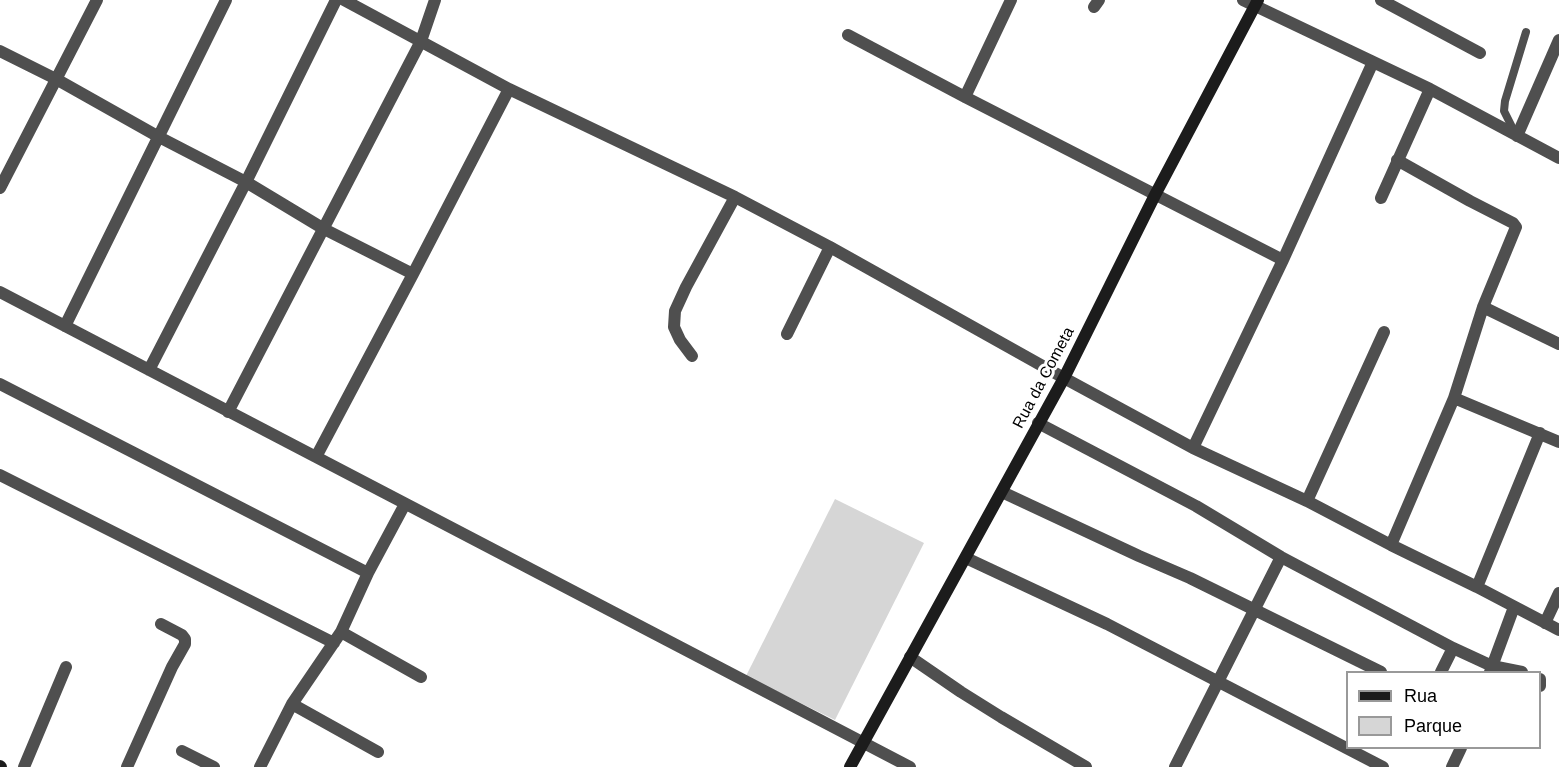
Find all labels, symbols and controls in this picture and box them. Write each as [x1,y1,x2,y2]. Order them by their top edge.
street label: Rua da Cometa [1009,324,1079,432]
legend [1346,671,1541,749]
text: Rua [1404,686,1437,706]
text: Parque [1404,716,1462,736]

